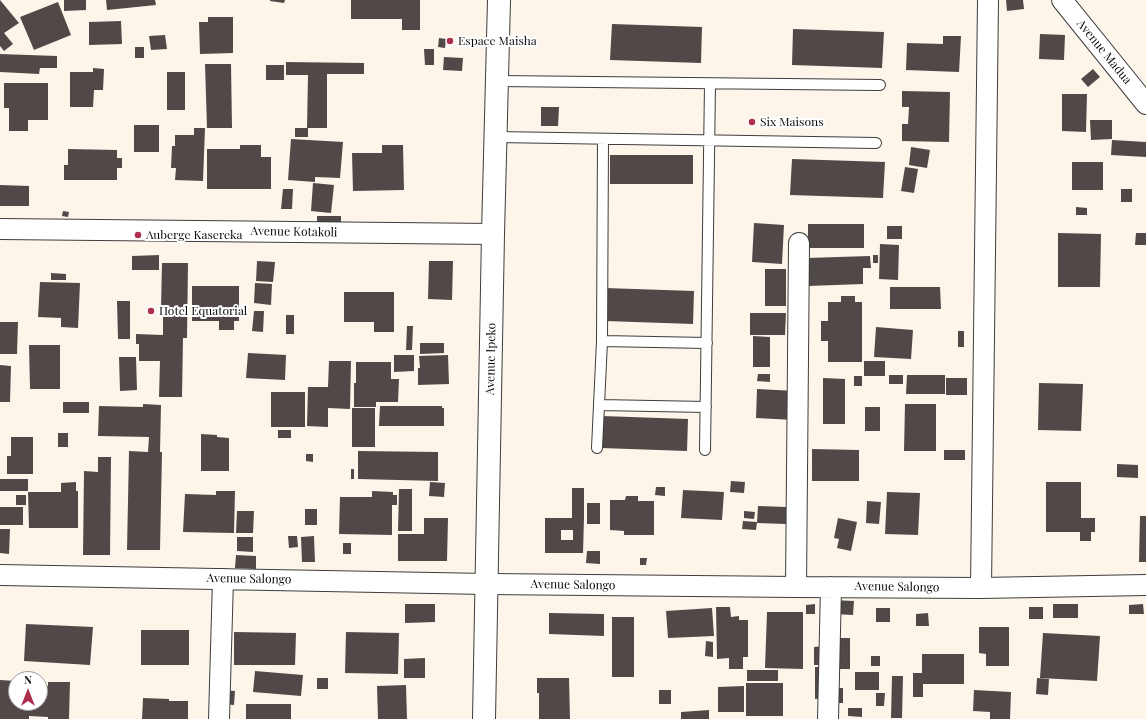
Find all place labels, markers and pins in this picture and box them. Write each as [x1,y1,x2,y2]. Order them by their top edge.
place label: Espace Maisha [458,34,537,48]
marker: Espace Maisha [445,36,455,46]
place label: Six Maisons [760,115,824,129]
marker: Six Maisons [747,117,757,127]
place label: Auberge Kasereka [146,228,243,242]
marker: Auberge Kasereka [133,230,143,240]
place label: Hotel Equatorial [159,304,247,318]
marker: Hotel Equatorial [146,306,156,316]

